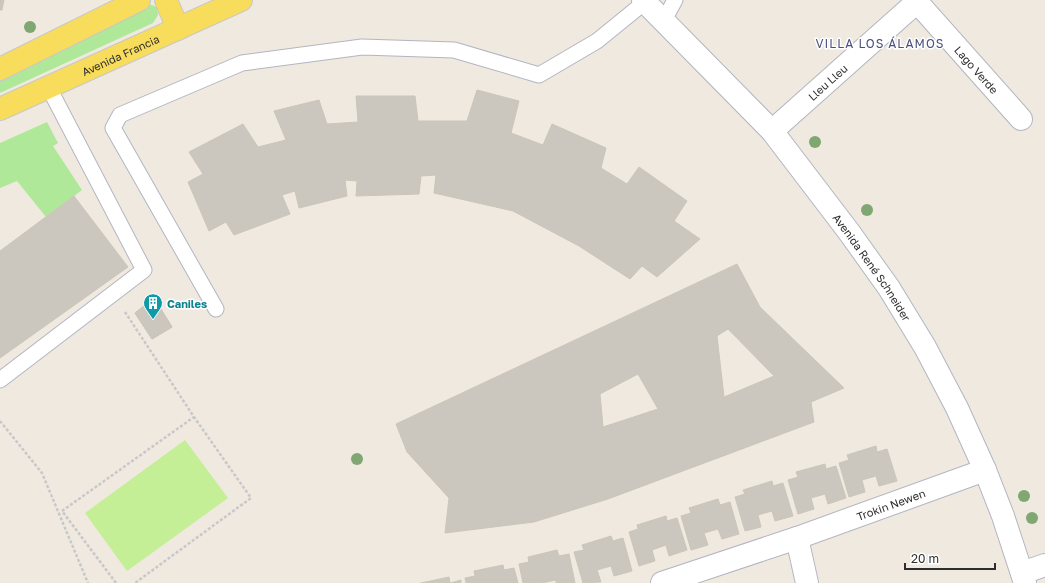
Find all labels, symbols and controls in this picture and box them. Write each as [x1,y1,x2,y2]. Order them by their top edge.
street label: Avenida Francia [80,31,161,78]
district label: VILLA LOS ÁLAMOS [816,36,944,51]
street label: Lago Verde [952,43,1001,96]
street label: Lleu Lleu [805,61,849,103]
street label: Avenida René Schneider [831,211,914,324]
building icon: Caniles [142,292,164,320]
place label: Caniles [167,297,207,310]
street label: Trokin Newen [855,486,927,522]
scale bar [905,545,995,571]
text: 20 m [911,551,939,566]

